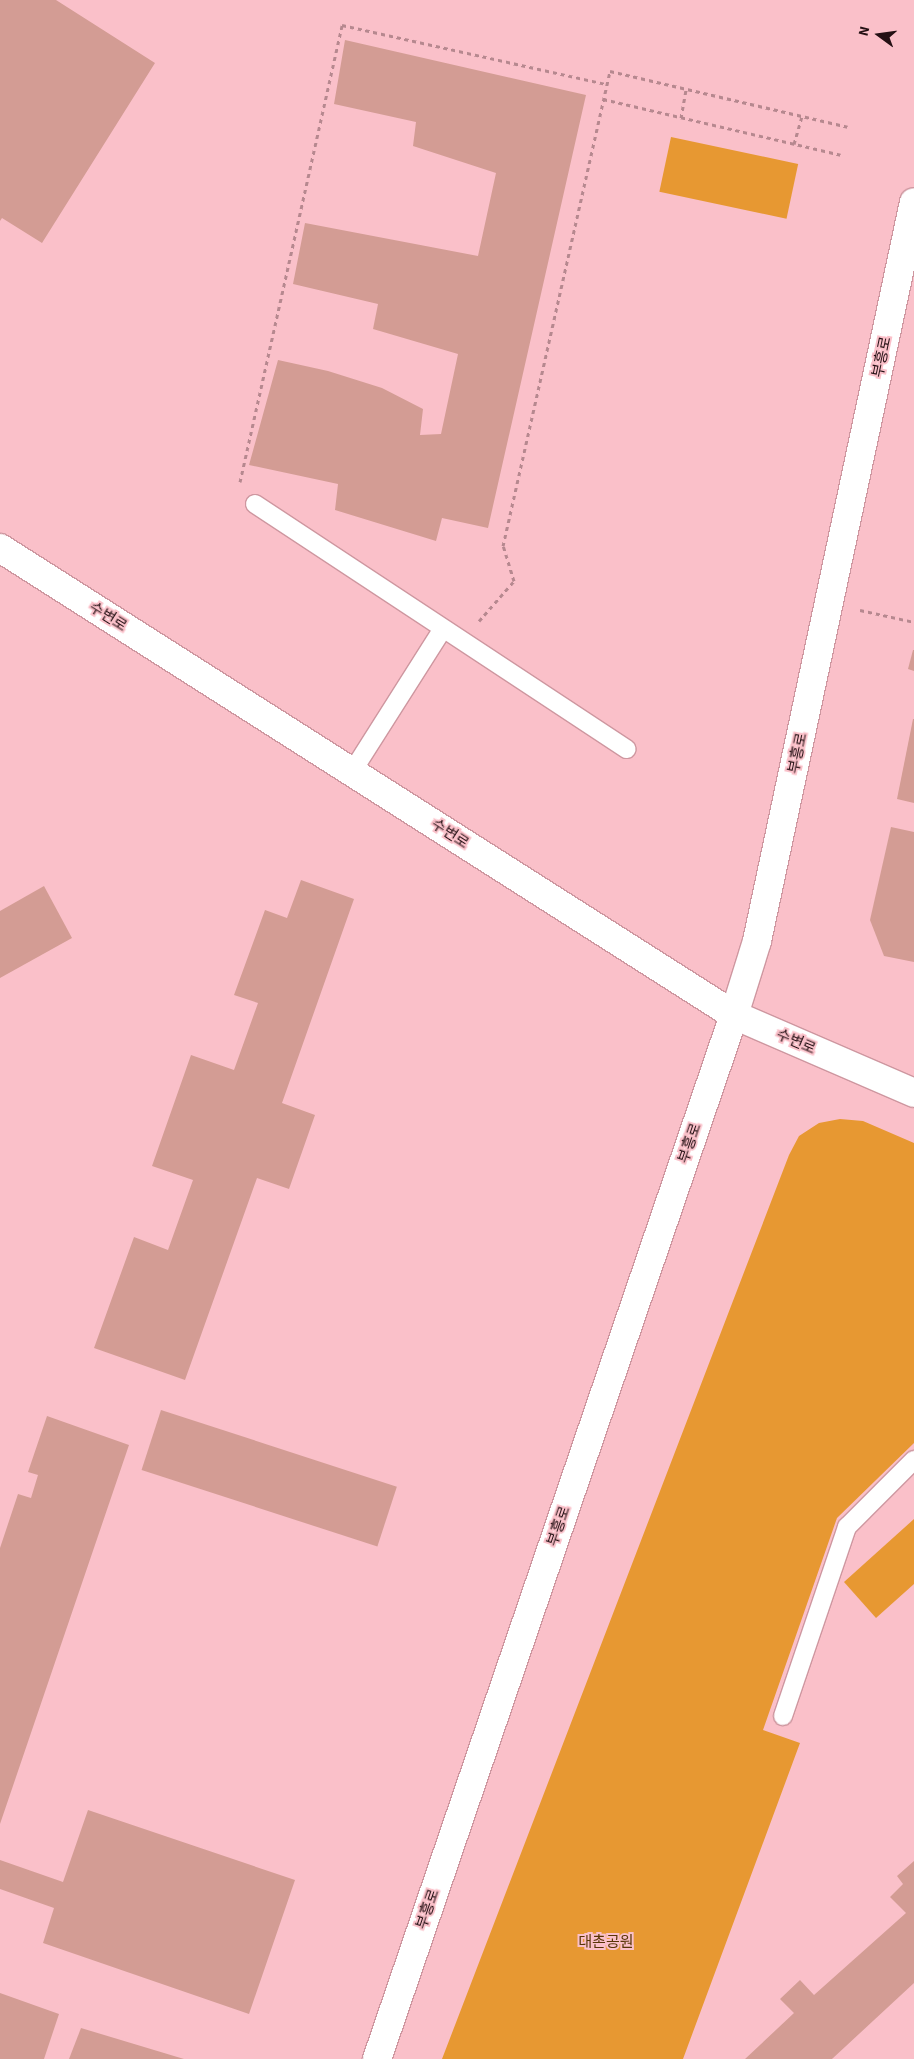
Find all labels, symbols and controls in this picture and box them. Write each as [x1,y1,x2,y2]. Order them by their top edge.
north arrow [854,10,904,60]
text: N [854,24,875,38]
street label: 부흥로 [869,335,895,379]
street label: 수변로 [86,598,130,636]
street label: 부흥로 [785,731,811,775]
street label: 수변로 [428,815,472,853]
street label: 수변로 [773,1026,819,1058]
street label: 부흥로 [675,1120,705,1166]
street label: 부흥로 [544,1503,574,1549]
street label: 부흥로 [413,1886,443,1932]
park label: 대촌공원 [578,1934,634,1952]

